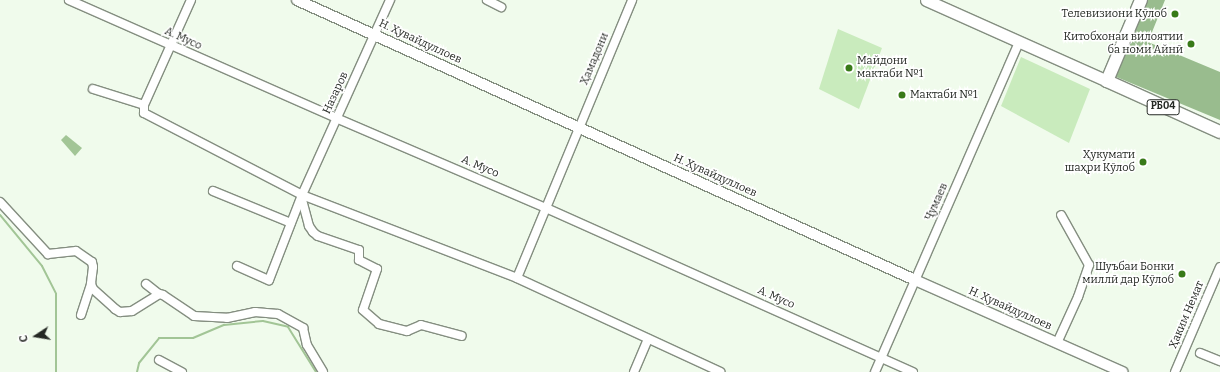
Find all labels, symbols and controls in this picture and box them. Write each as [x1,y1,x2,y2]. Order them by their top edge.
place label: Телевизиони Кӯлоб [1062,7,1167,21]
marker: Телевизиони Кӯлоб [1170,9,1180,19]
street label: Н. Ҳувайдуллоев [377,17,463,67]
street label: А. Мусо [162,25,204,53]
street label: Ҳамадони [578,31,612,87]
place label: Китобхонаи вилоятии ба номи Айнӣ [1063,31,1183,57]
marker: Китобхонаи вилоятии ба номи Айнӣ [1186,39,1196,49]
place label: Майдони мактаби №1 [857,55,923,81]
marker: Майдони мактаби №1 [844,63,854,73]
street label: Назаров [321,70,351,116]
place label: Мактаби №1 [910,88,978,102]
marker: Мактаби №1 [897,90,907,100]
road number: РБ04 [1146,99,1180,115]
place label: Ҳукумати шаҳри Кӯлоб [1065,149,1135,175]
street label: Н. Ҳувайдуллоев [671,152,759,200]
street label: А. Мусо [459,153,501,181]
marker: Ҳукумати шаҳри Кӯлоб [1138,157,1148,167]
street label: Ҷумаев [923,181,951,223]
place label: Шуъбаи Бонки миллӣ дар Кӯлоб [1082,261,1174,287]
marker: Шуъбаи Бонки миллӣ дар Кӯлоб [1177,269,1187,279]
street label: Ҳаким Немат [1167,279,1207,351]
street label: А. Мусо [755,284,797,312]
street label: Н. Ҳувайдуллоев [966,285,1054,333]
north arrow [16,316,56,356]
text: С [17,334,31,343]

